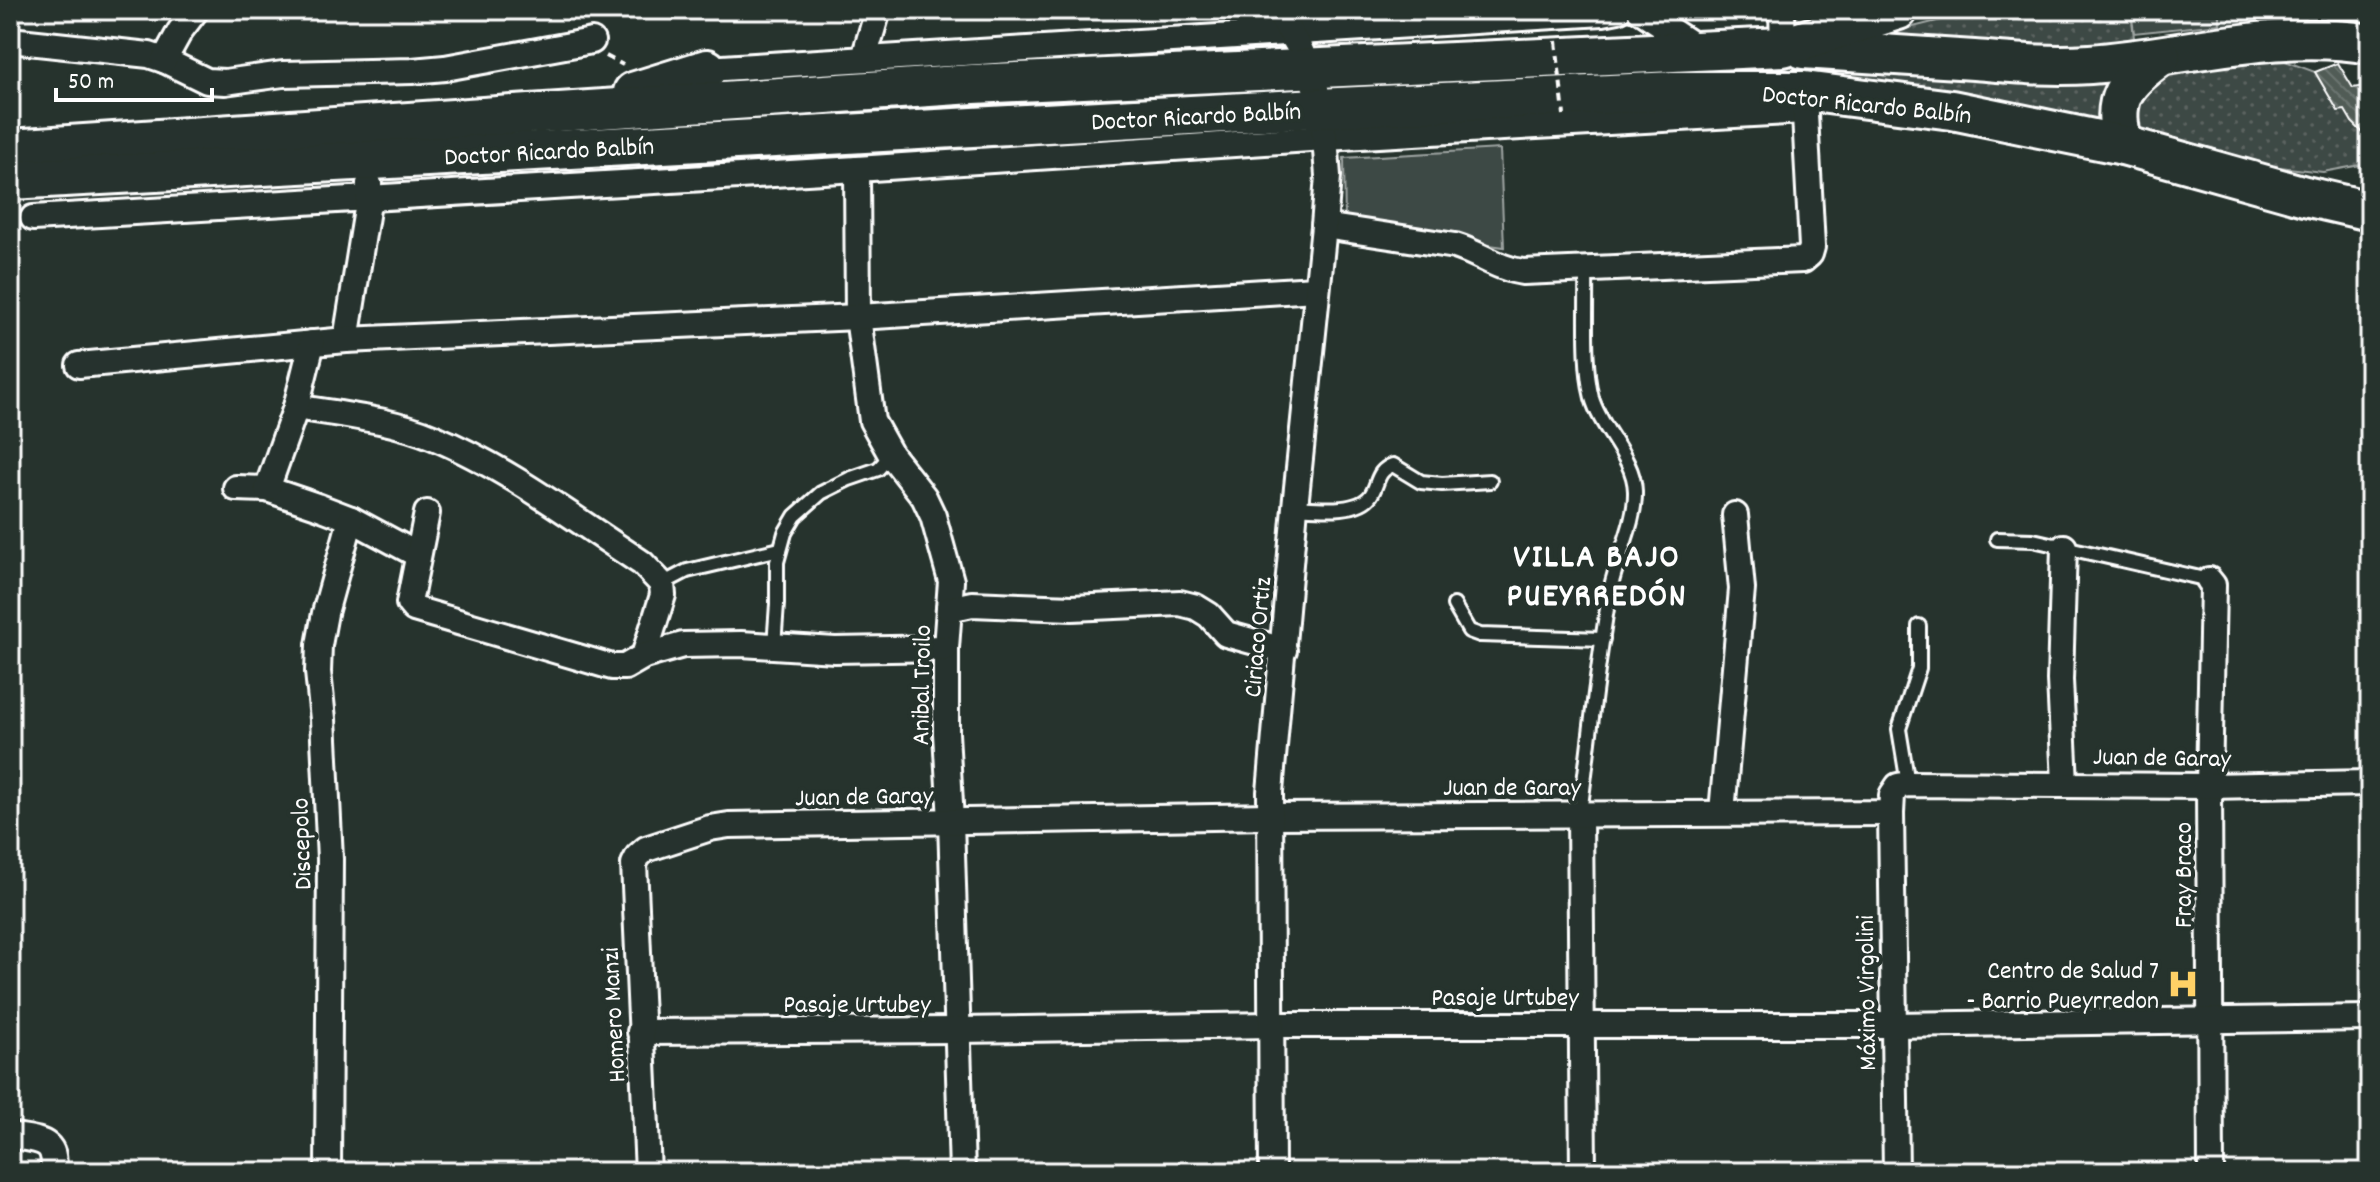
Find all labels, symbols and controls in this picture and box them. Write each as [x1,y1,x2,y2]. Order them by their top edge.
scale bar [56,52,212,102]
text: 50 m [68,66,114,100]
street label: Doctor Ricardo Balbín [1760,77,1973,136]
street label: Doctor Ricardo Balbín [1090,95,1302,142]
street label: Doctor Ricardo Balbín [443,130,655,177]
district label: VILLA BAJO PUEYRREDÓN [1506,535,1688,623]
street label: Ciriaco Ortiz [1236,575,1283,699]
street label: Anibal Troilo [904,624,943,746]
street label: Juan de Garay [2093,740,2232,779]
street label: Juan de Garay [1443,771,1582,808]
street label: Juan de Garay [795,779,934,818]
street label: Discepolo [283,797,324,891]
street label: Fray Braco [2167,822,2204,928]
street label: Máximo Virgolini [1849,915,1888,1071]
street label: Homero Manzi [593,946,638,1083]
place label: Centro de Salud 7 - Barrio Pueyrredon [1967,954,2159,1021]
hospital icon: Centro de Salud 7 - Barrio Pueyrredon [2166,967,2200,1001]
street label: Pasaje Urtubey [1431,981,1579,1018]
street label: Pasaje Urtubey [783,988,931,1025]

